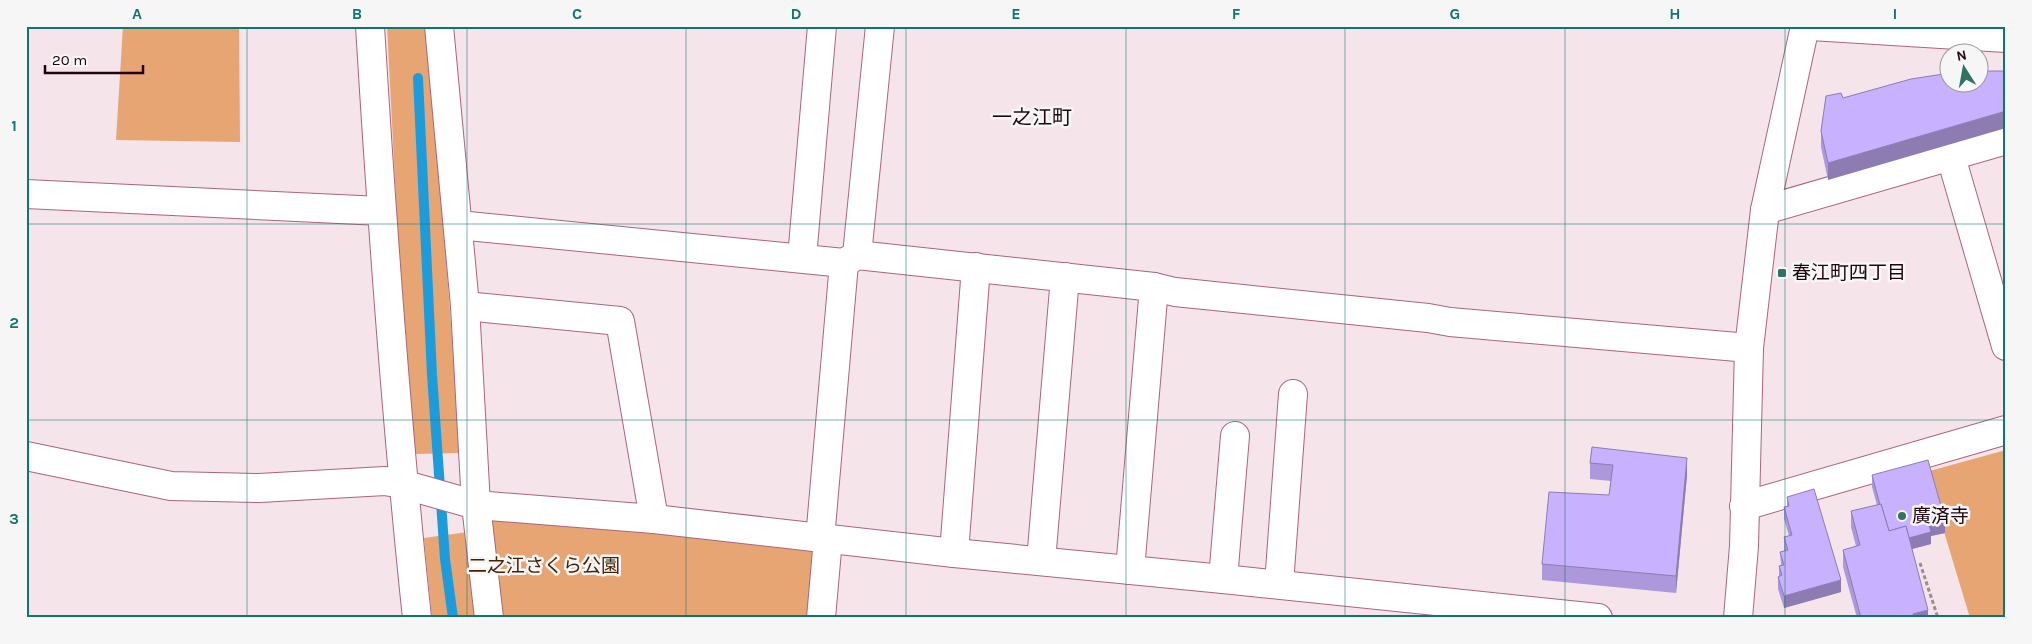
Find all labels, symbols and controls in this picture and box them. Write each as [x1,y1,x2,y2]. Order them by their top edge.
text: A [132,4,142,23]
text: B [352,4,362,23]
text: C [572,4,582,23]
text: D [791,4,802,23]
text: E [1011,4,1021,23]
text: F [1232,4,1241,23]
text: G [1450,4,1460,23]
text: H [1669,4,1681,23]
text: I [1893,4,1897,23]
scale bar [45,42,142,74]
north arrow [1940,42,1990,92]
text: N [1955,46,1968,65]
text: 20 m [52,51,87,69]
district label: 一之江町 [992,106,1072,129]
text: 1 [11,116,17,135]
place label: 春江町四丁目 [1792,262,1906,284]
marker: 春江町四丁目 [1776,267,1788,279]
text: 2 [9,313,19,332]
place label: 廣済寺 [1912,505,1969,527]
text: 3 [9,509,19,528]
marker: 廣済寺 [1896,510,1908,522]
park label: 二之江さくら公園 [468,555,620,577]

